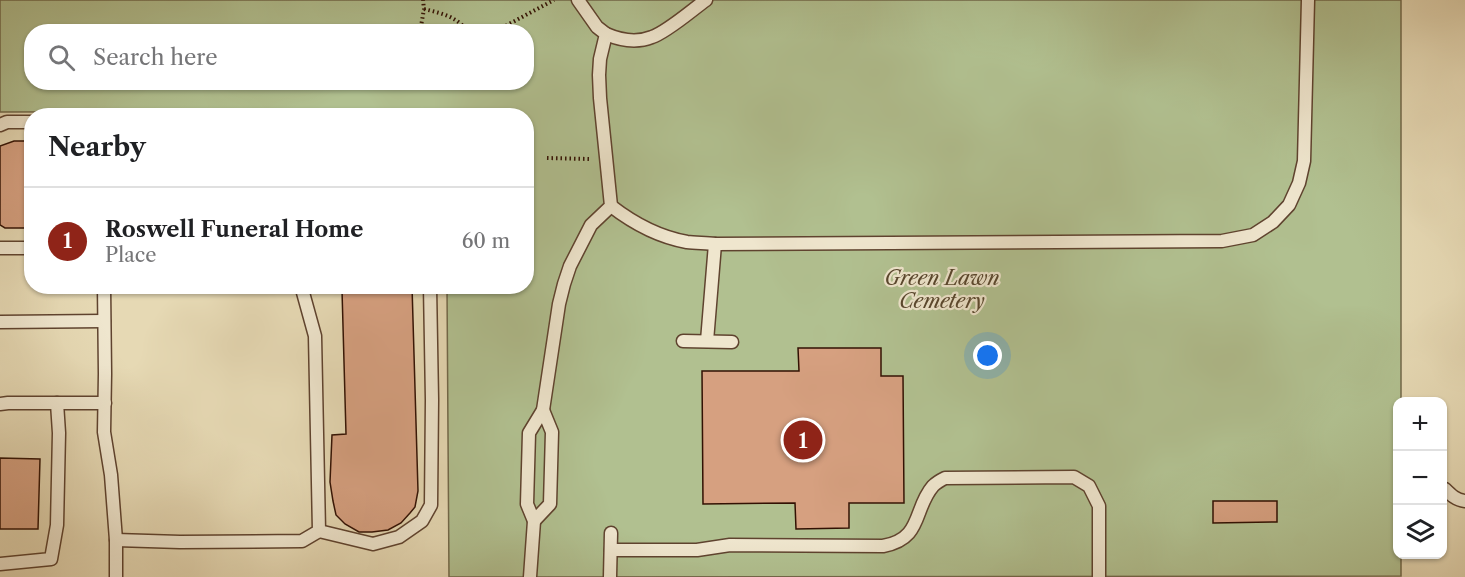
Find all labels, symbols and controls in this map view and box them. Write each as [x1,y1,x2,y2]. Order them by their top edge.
search box [24,24,534,90]
icon: search [45,41,78,74]
text: Search here [93,44,218,71]
text: Nearby [48,131,146,163]
text: Roswell Funeral Home [105,216,363,243]
text: 1 [63,229,72,253]
text: 60 m [462,229,510,253]
text: Place [105,243,156,267]
park label: Green Lawn Cemetery [884,266,1000,313]
your location [973,341,1002,370]
map controls [1393,397,1447,559]
button: + [1393,397,1447,451]
pin: 1 [784,418,822,462]
button: − [1393,451,1447,505]
button: layers [1393,505,1447,559]

